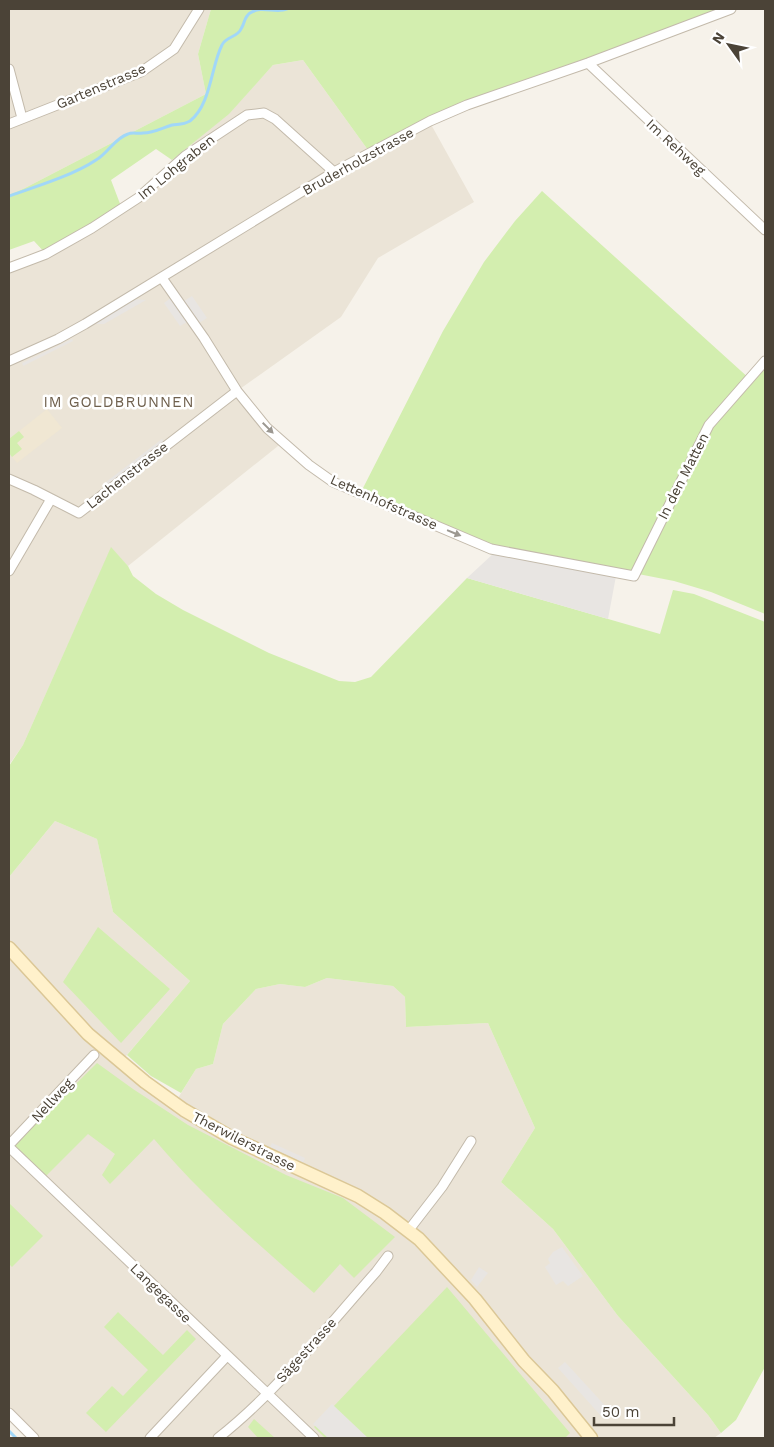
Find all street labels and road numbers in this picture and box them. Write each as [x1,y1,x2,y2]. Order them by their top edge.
street label: Gartenstrasse [54,60,148,112]
street label: Im Rehweg [643,116,709,179]
street label: Bruderholzstrasse [300,124,416,198]
street label: Im Lohgraben [135,131,217,203]
street label: In den Matten [654,430,712,522]
street label: Lachenstrasse [83,438,171,512]
street label: Lettenhofstrasse [328,471,440,533]
street label: Nellweg [28,1075,76,1125]
street label: Therwilerstrasse [190,1108,298,1174]
street label: Langegasse [127,1260,195,1326]
street label: Sägestrasse [273,1314,339,1386]

